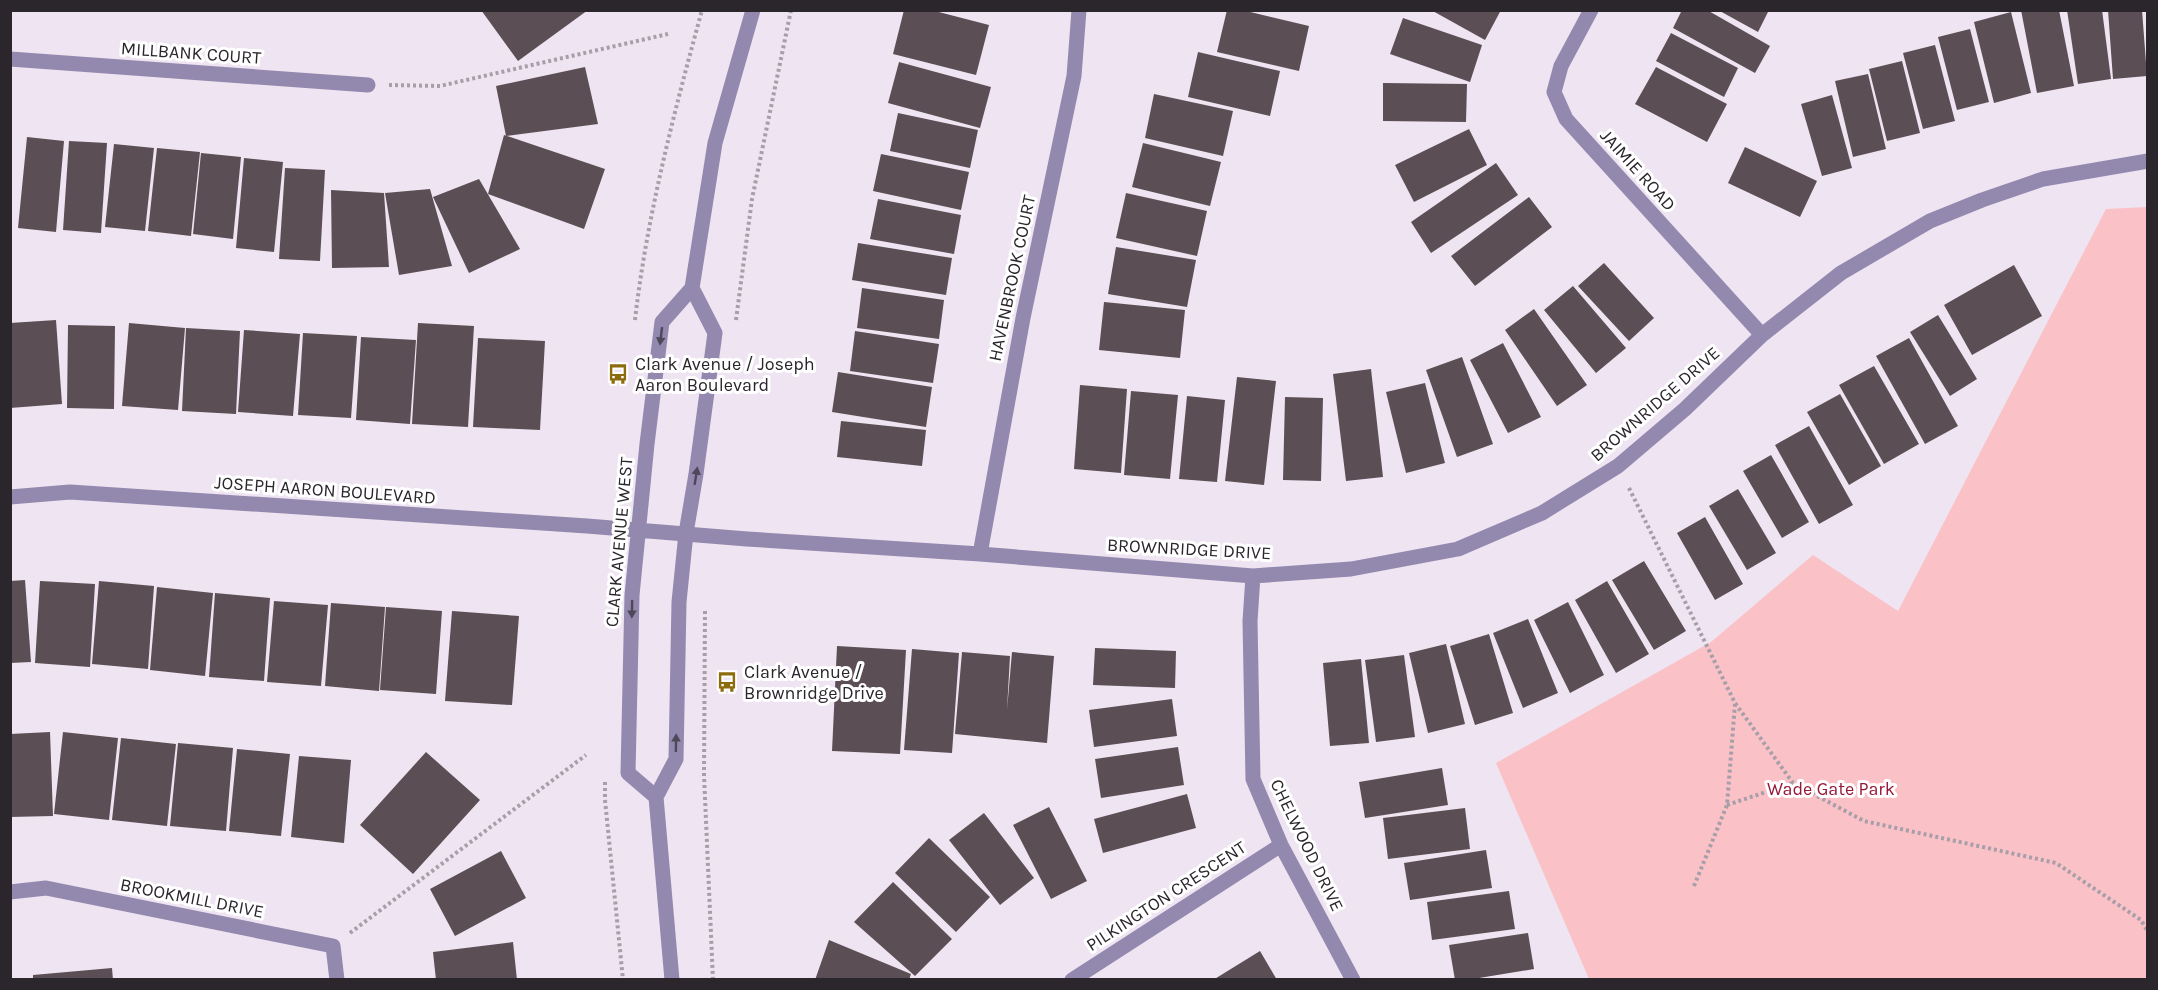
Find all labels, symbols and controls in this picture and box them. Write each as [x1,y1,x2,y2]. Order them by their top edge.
street label: MILLBANK COURT [120,37,262,69]
street label: JAIMIE ROAD [1596,125,1680,215]
street label: HAVENBROOK COURT [984,193,1040,363]
one-way arrow [656,326,665,345]
street label: BROWNRIDGE DRIVE [1586,342,1724,466]
place label: Clark Avenue / Joseph Aaron Boulevard [635,353,815,396]
bus stop icon: Clark Avenue / Joseph Aaron Boulevard [606,362,630,386]
street label: CLARK AVENUE WEST [601,456,637,628]
one-way arrow [692,466,701,485]
street label: JOSEPH AARON BOULEVARD [214,471,436,509]
street label: BROWNRIDGE DRIVE [1106,534,1272,564]
one-way arrow [627,600,636,619]
place label: Clark Avenue / Brownridge Drive [744,661,884,704]
bus stop icon: Clark Avenue / Brownridge Drive [715,670,739,694]
one-way arrow [672,734,681,753]
street label: CHELWOOD DRIVE [1265,775,1349,915]
park label: Wade Gate Park [1767,778,1895,800]
street label: PILKINGTON CRESCENT [1082,836,1250,956]
street label: BROOKMILL DRIVE [118,873,266,923]

